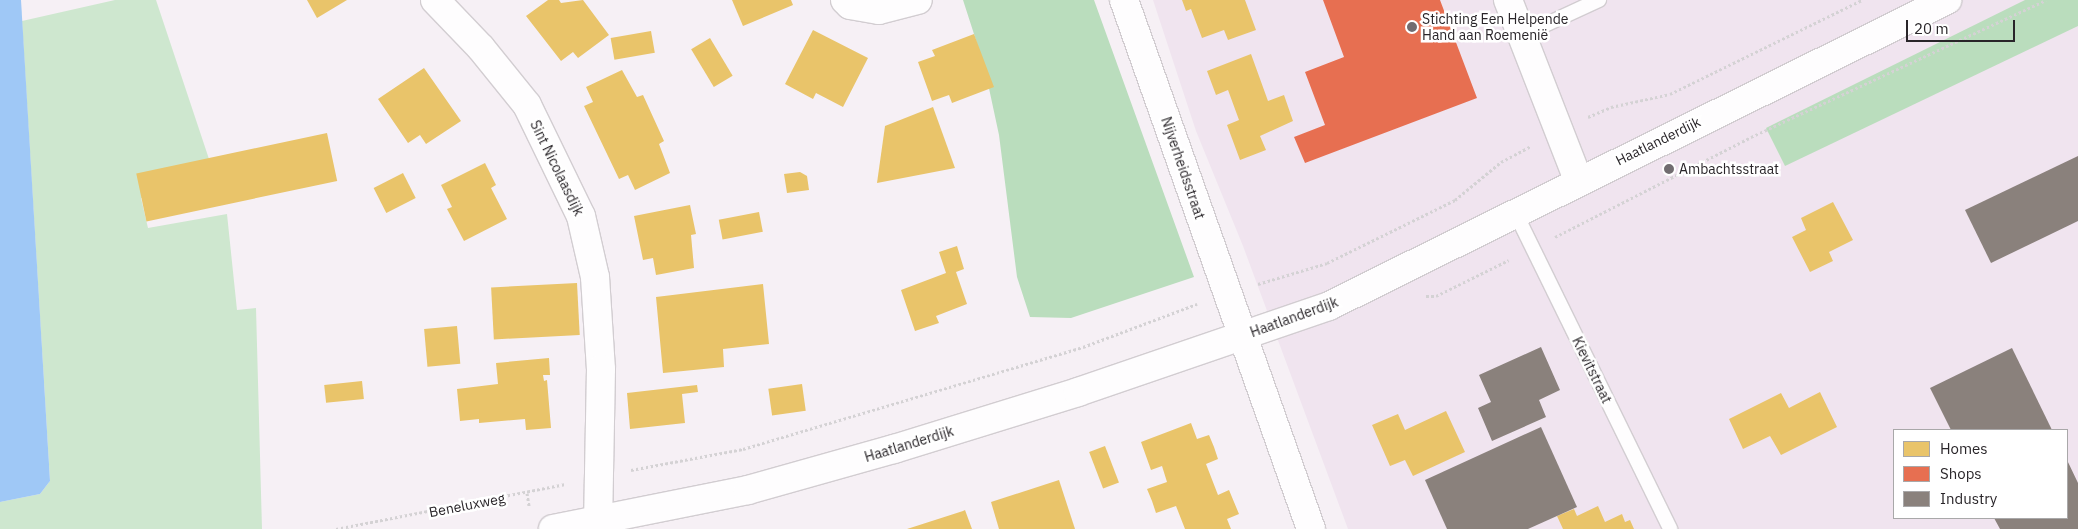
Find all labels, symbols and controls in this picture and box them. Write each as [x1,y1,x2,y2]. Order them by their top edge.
scale bar [1908,10,2017,42]
place label: Stichting Een Helpende Hand aan Roemenië [1422,11,1569,44]
text: 20 m [1914,19,1949,38]
marker: Stichting Een Helpende Hand aan Roemenië [1406,21,1418,33]
street label: Haatlanderdijk [1613,113,1703,169]
street label: Nijverheidsstraat [1158,115,1208,221]
street label: Sint Nicolaasdijk [527,118,587,218]
place label: Ambachtsstraat [1679,161,1779,177]
marker: Ambachtsstraat [1663,163,1675,175]
street label: Haatlanderdijk [1248,293,1340,341]
street label: Kievitstraat [1569,334,1615,406]
street label: Haatlanderdijk [862,422,956,466]
legend [1893,429,2068,519]
text: Homes [1940,439,1988,458]
text: Shops [1940,464,1982,483]
street label: Beneluxweg [428,489,506,521]
text: Industry [1940,489,1997,508]

